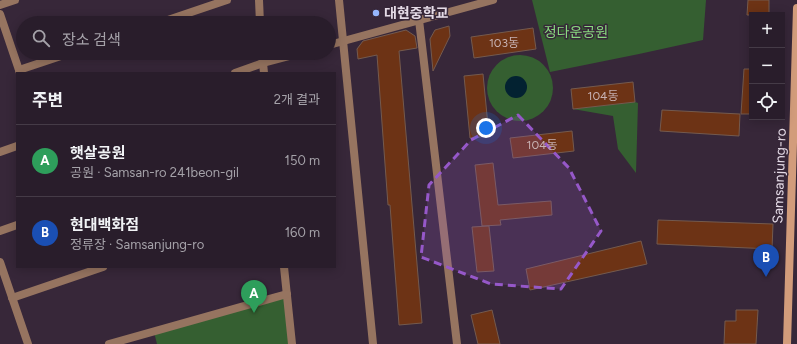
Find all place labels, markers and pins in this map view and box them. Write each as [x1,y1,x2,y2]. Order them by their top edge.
place label: 대현중학교 [384,5,449,22]
marker: 대현중학교 [371,8,381,18]
pin: B [753,244,779,277]
pin: A [241,280,267,313]

